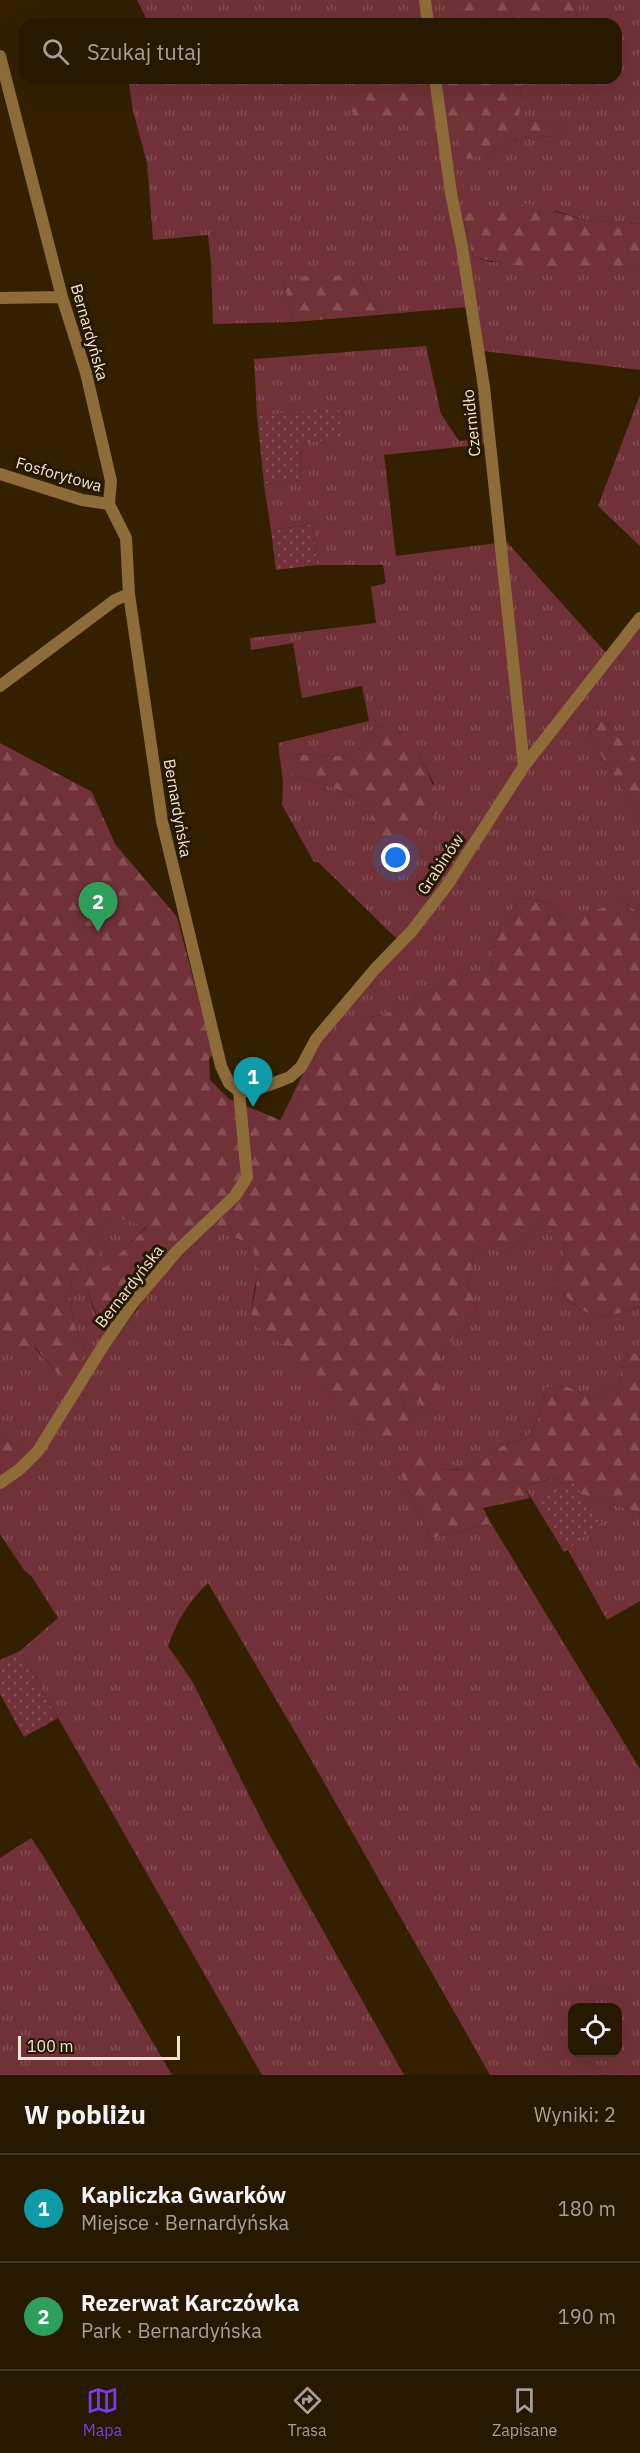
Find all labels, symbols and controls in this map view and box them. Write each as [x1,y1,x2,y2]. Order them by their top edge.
search box [18,18,622,84]
icon: search [39,35,72,68]
text: Szukaj tutaj [87,37,202,66]
street label: Bernardyńska [67,281,113,383]
street label: Czernidło [458,388,484,458]
street label: Fosforytowa [14,452,105,496]
street label: Bernardyńska [160,757,197,859]
street label: Grabinów [412,830,468,898]
your location [381,843,410,872]
pin: 2 [78,882,118,932]
pin: 1 [234,1058,272,1107]
street label: Bernardyńska [90,1240,168,1331]
map controls [568,2003,622,2057]
button: locate [568,2003,622,2057]
scale bar [18,2033,180,2060]
text: 100 m [27,2036,74,2056]
text: W pobliżu [24,2097,146,2131]
text: Wyniki: 2 [534,2101,616,2128]
text: Kapliczka Gwarków [81,2180,286,2209]
text: 1 [38,2195,50,2222]
text: 180 m [558,2195,616,2222]
text: Miejsce · Bernardyńska [81,2209,289,2236]
text: Rezerwat Karczówka [81,2288,299,2317]
text: 2 [38,2303,50,2330]
text: 190 m [558,2303,616,2330]
text: Park · Bernardyńska [81,2317,262,2344]
tab: Mapa [83,2384,122,2440]
tab: Trasa [287,2384,327,2440]
tab: Zapisane [492,2384,557,2440]

